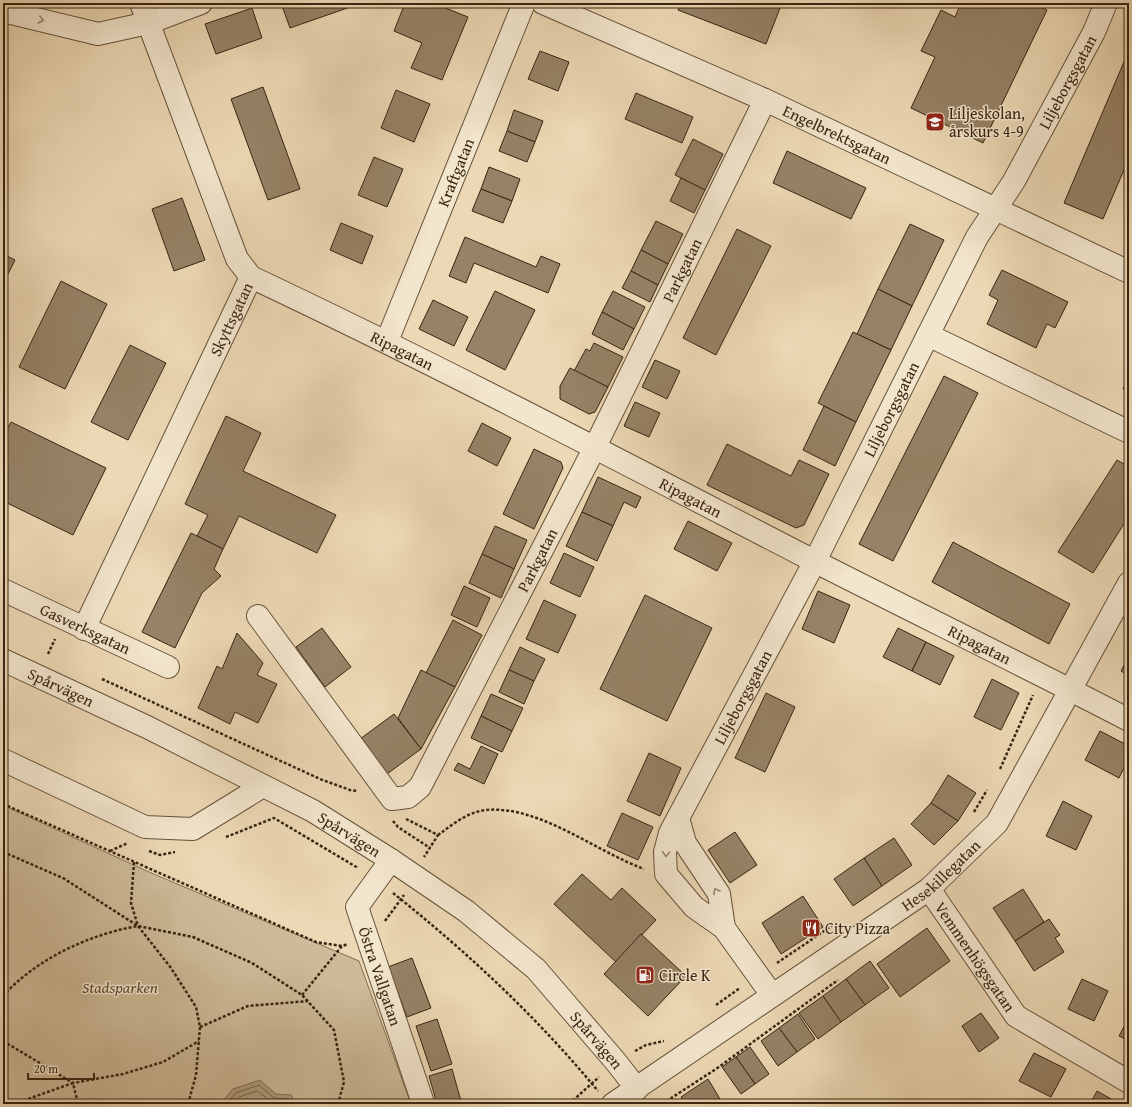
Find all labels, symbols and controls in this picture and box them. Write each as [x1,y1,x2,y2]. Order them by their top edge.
one-way arrow [38,15,44,23]
street label: Liljeborgsgatan [1032,31,1102,133]
street label: Engelbrektsgatan [779,98,895,170]
place label: Liljeskolan, årskurs 4-9 [949,101,1025,143]
school or university icon: Liljeskolan, årskurs 4-9 [924,111,946,133]
street label: Kraftgatan [431,134,480,210]
street label: Parkgatan [656,234,708,306]
street label: Skyttsgatan [203,278,259,360]
street label: Ripagatan [367,324,438,376]
street label: Liljeborgsgatan [857,357,925,461]
street label: Ripagatan [655,471,726,523]
street label: Parkgatan [511,524,563,596]
street label: Gasverksgatan [36,597,135,660]
street label: Ripagatan [944,618,1015,670]
street label: Liljeborgsgatan [707,646,777,749]
street label: Spårvägen [24,661,98,713]
street label: Spårvägen [313,805,386,863]
street label: Hesekillegatan [896,834,986,917]
one-way arrow [662,852,670,858]
one-way arrow [713,888,721,895]
street label: Vemmenhögsgatan [929,897,1022,1017]
place label: City Pizza [825,916,890,940]
restaurant icon: City Pizza [800,917,822,939]
street label: Östra Vallgatan [352,923,408,1029]
place label: Circle K [659,963,711,987]
fuel station icon: Circle K [634,964,656,986]
park label: Stadsparken [82,975,158,999]
street label: Spårvägen [565,1005,629,1074]
scale bar [28,1055,94,1081]
text: 20 m [34,1060,58,1077]

